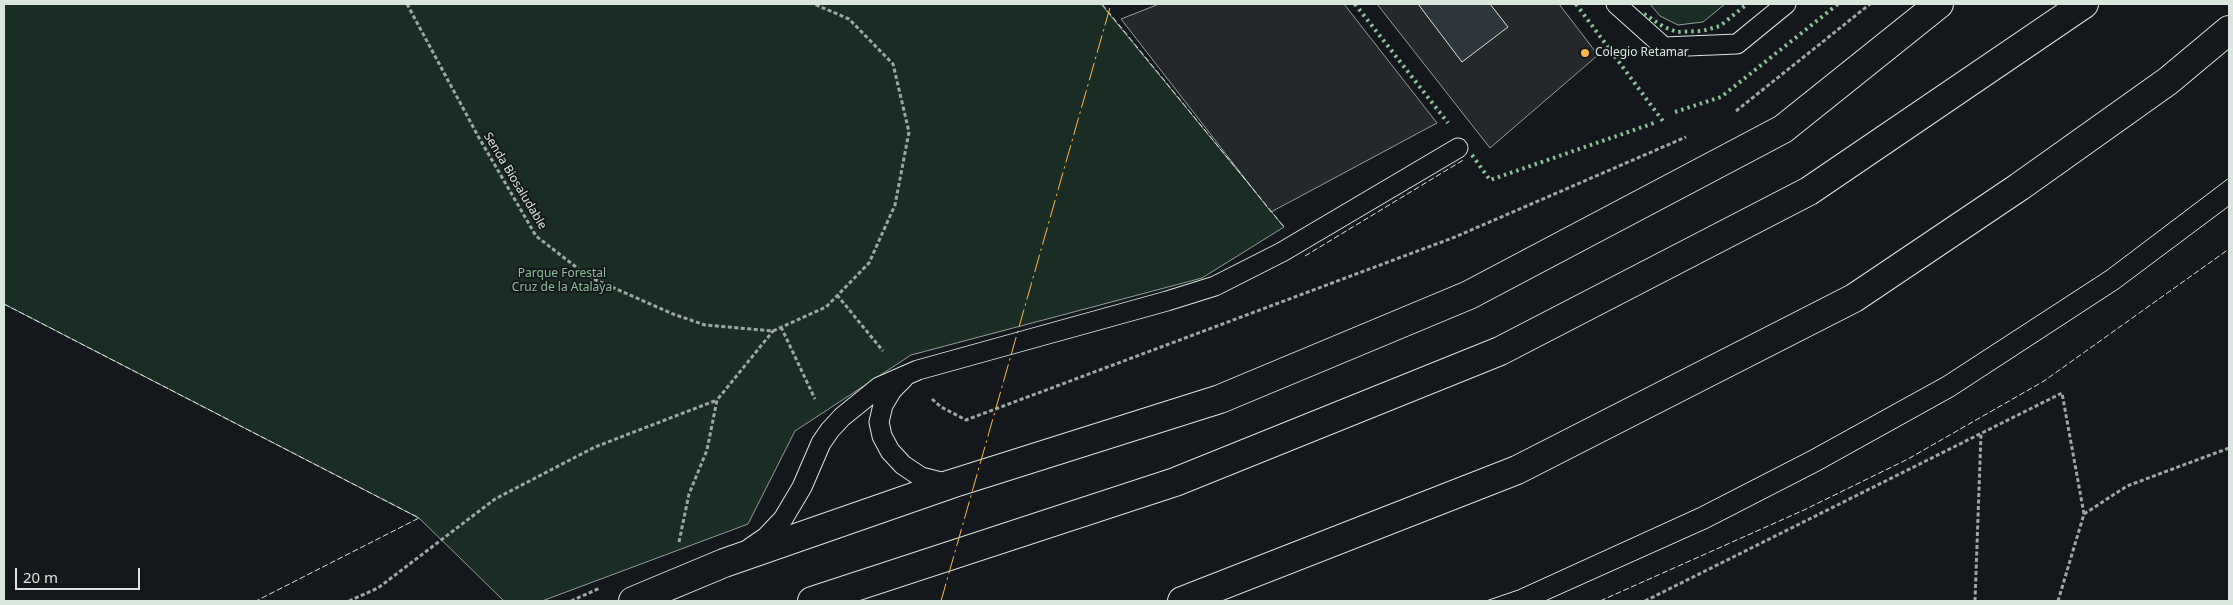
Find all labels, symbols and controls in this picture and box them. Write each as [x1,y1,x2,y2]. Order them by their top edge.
place label: Colegio Retamar [1595,46,1689,60]
marker: Colegio Retamar [1579,47,1591,59]
street label: Senda Biosaludable [480,130,550,232]
park label: Parque Forestal Cruz de la Atalaya [512,267,612,295]
scale bar [18,558,142,590]
text: 20 m [23,567,58,587]

